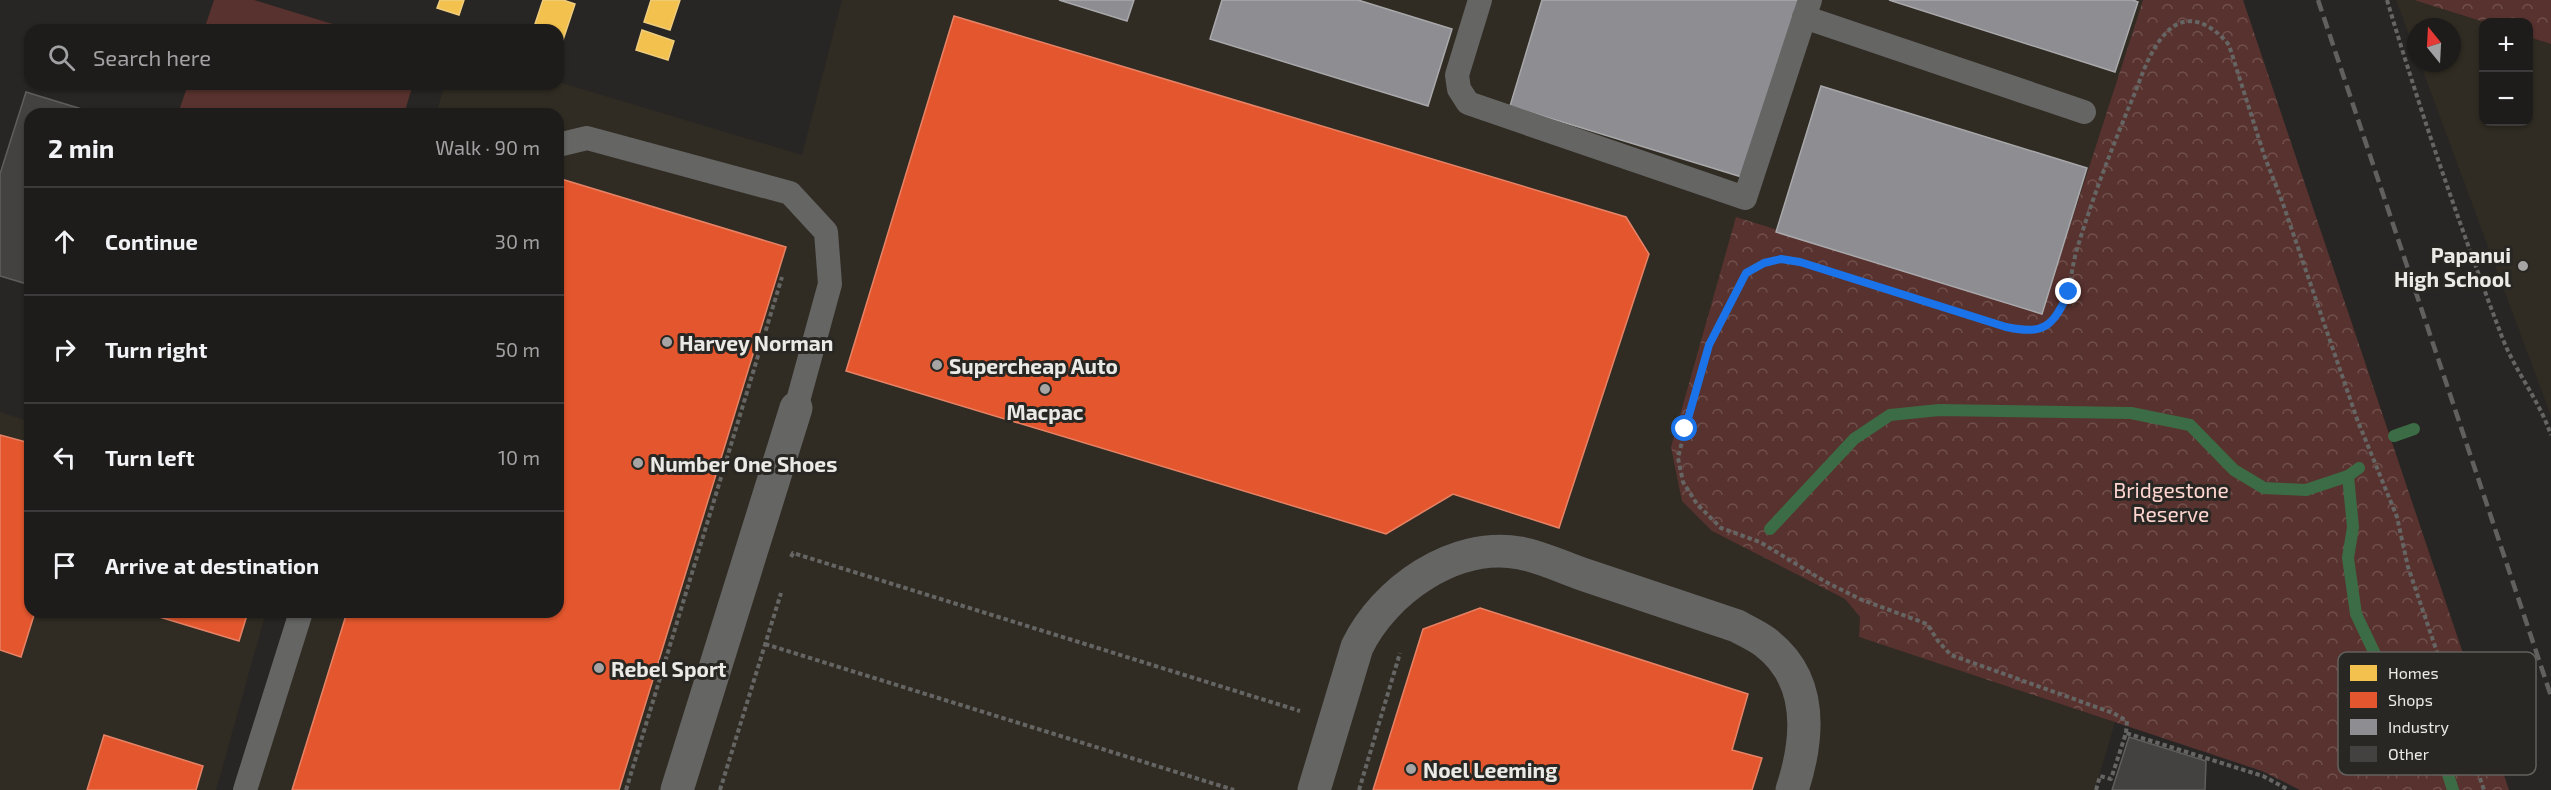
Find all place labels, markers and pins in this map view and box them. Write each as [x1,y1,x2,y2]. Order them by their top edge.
place label: Papanui High School [2394,242,2511,291]
marker: Papanui High School [2516,259,2530,273]
place label: Harvey Norman [679,330,833,356]
marker: Harvey Norman [660,335,674,349]
place label: Supercheap Auto [949,353,1118,378]
marker: Supercheap Auto [930,358,944,372]
marker: Macpac [1038,382,1052,396]
place label: Macpac [1006,399,1084,424]
place label: Number One Shoes [650,451,837,476]
marker: Number One Shoes [631,456,645,470]
place label: Rebel Sport [611,656,727,681]
marker: Rebel Sport [592,661,606,675]
place label: Noel Leeming [1423,757,1557,782]
marker: Noel Leeming [1404,762,1418,776]

